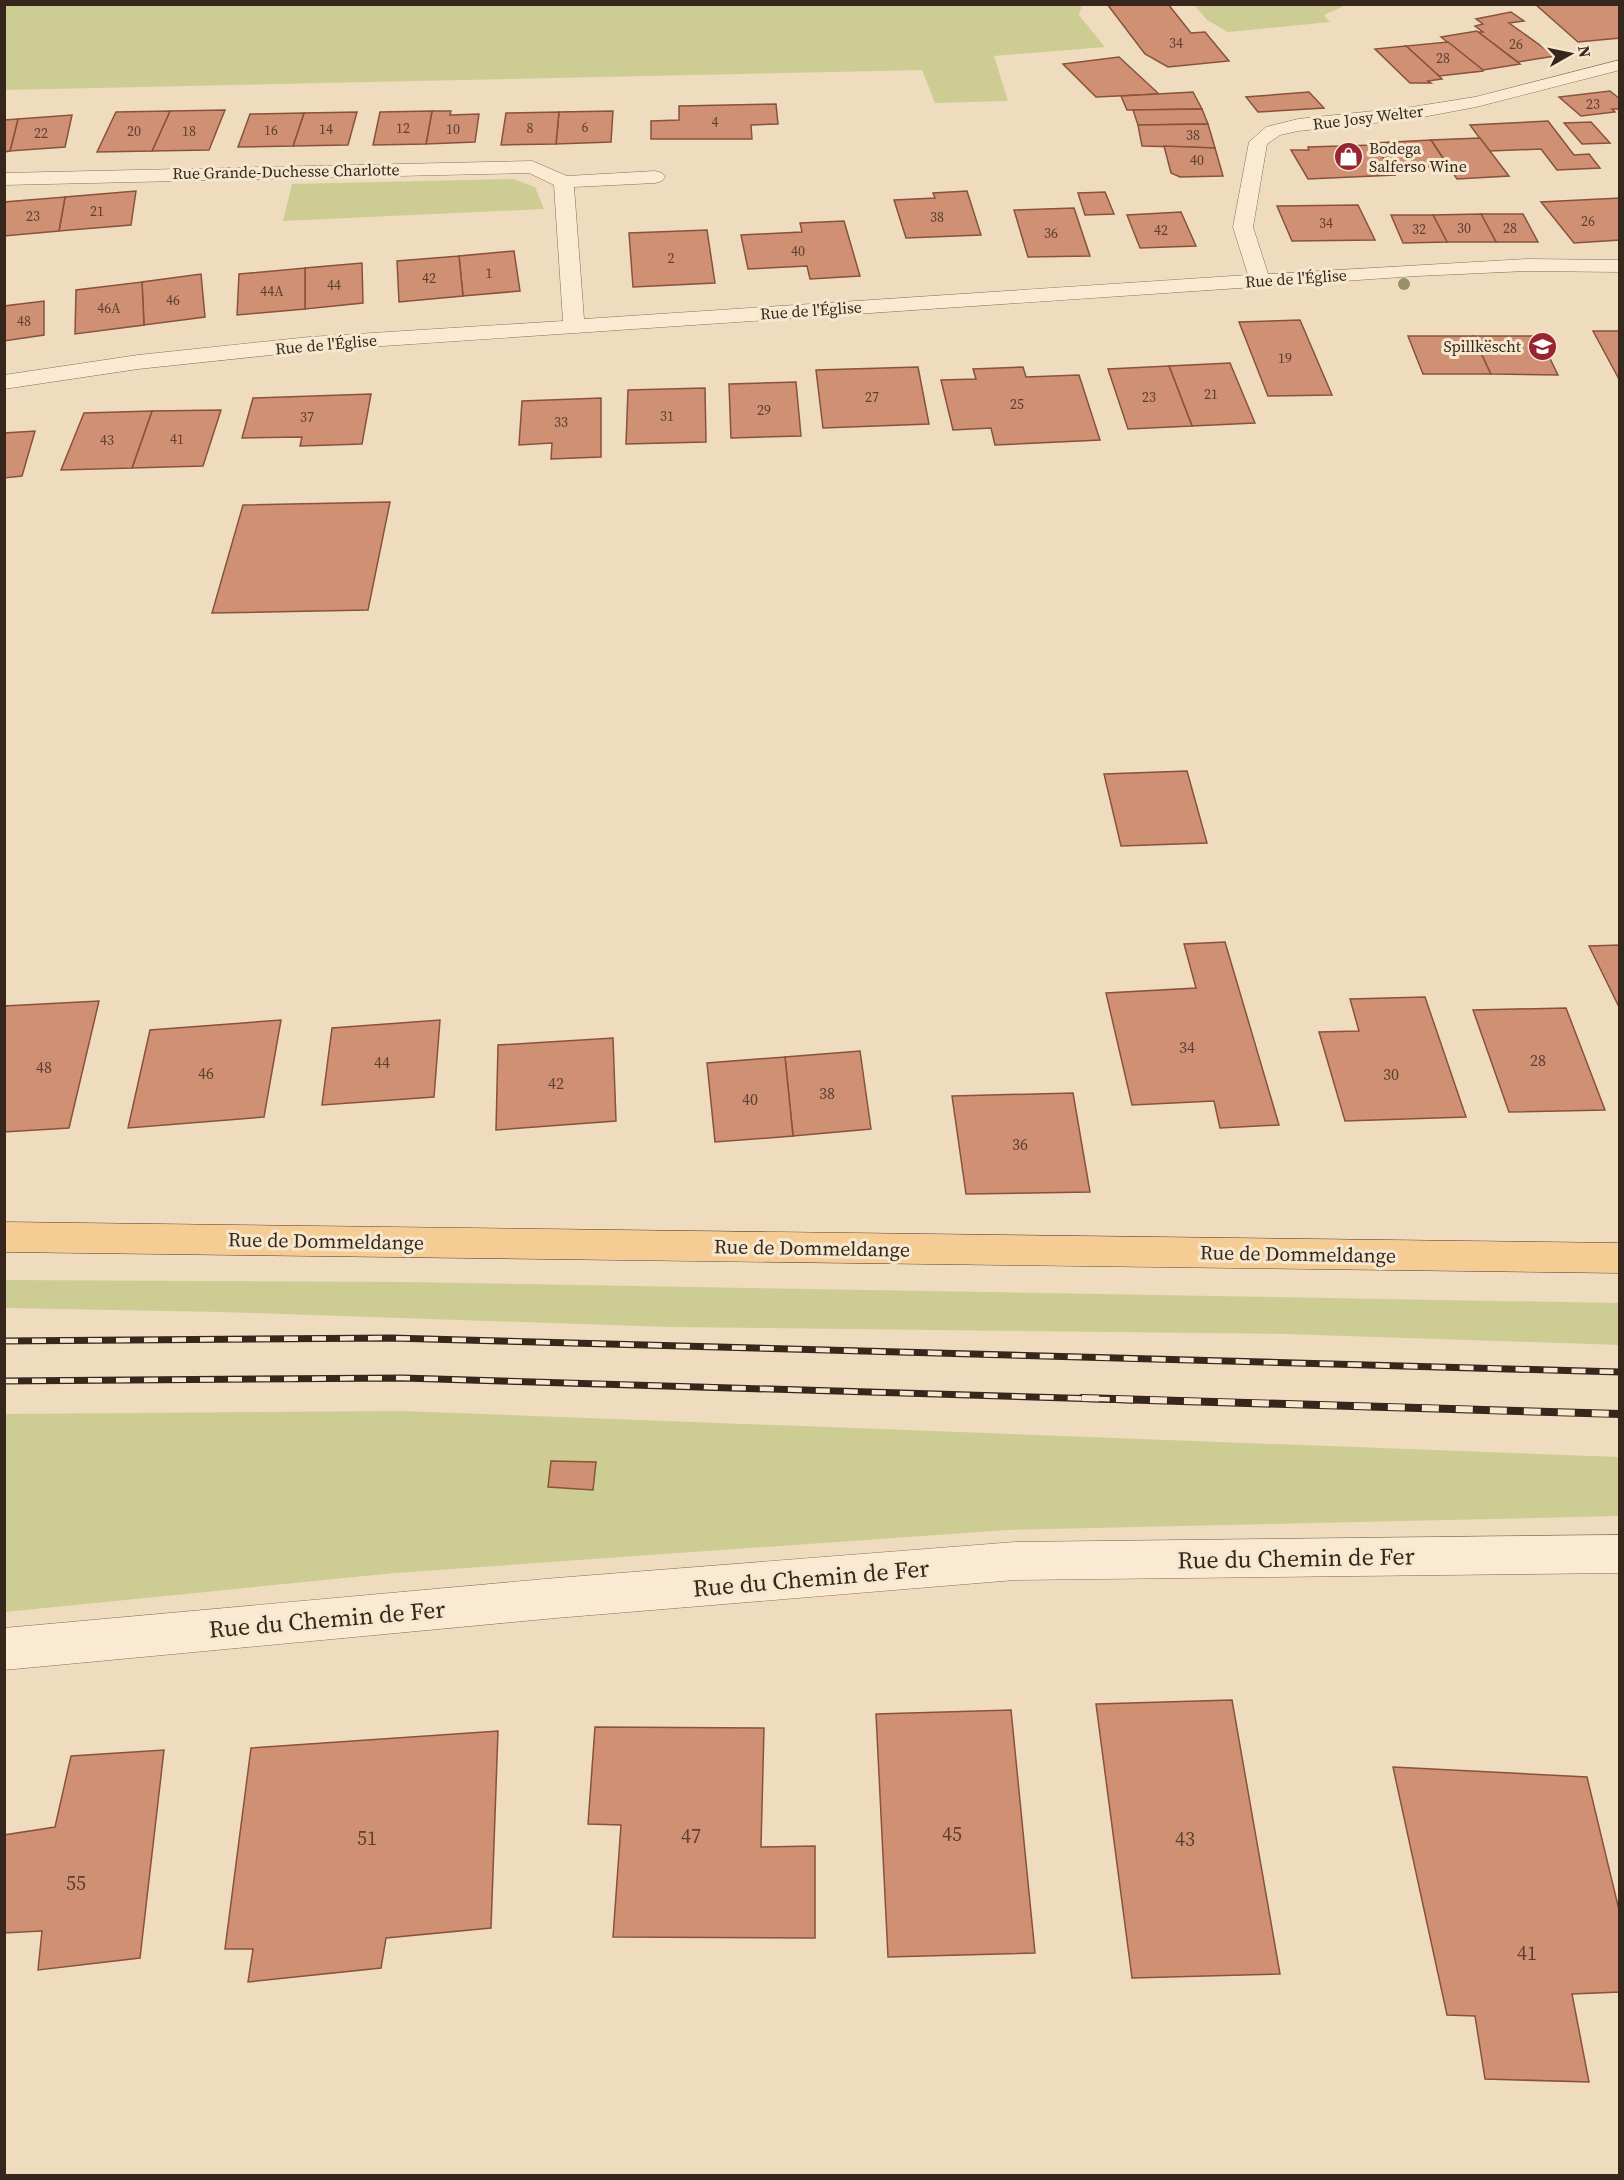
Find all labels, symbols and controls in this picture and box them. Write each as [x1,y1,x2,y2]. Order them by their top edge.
north arrow [1540,24,1600,84]
house number: 34 [1169,33,1183,53]
house number: 26 [1509,34,1523,54]
text: N [1573,44,1597,59]
house number: 28 [1436,48,1450,68]
house number: 23 [1586,94,1600,114]
street label: Rue Josy Welter [1311,99,1425,135]
house number: 4 [712,112,719,132]
house number: 6 [582,117,589,137]
house number: 12 [396,118,410,138]
house number: 8 [527,118,534,138]
house number: 14 [319,119,333,139]
house number: 10 [446,119,460,139]
house number: 16 [264,120,278,140]
house number: 20 [127,121,141,141]
house number: 18 [182,121,196,141]
house number: 22 [34,123,48,143]
house number: 38 [1186,125,1200,145]
place label: Bodega Salferso Wine [1369,137,1467,177]
shop icon: Bodega Salferso Wine [1332,141,1364,173]
house number: 40 [1190,150,1204,170]
street label: Rue Grande-Duchesse Charlotte [172,158,400,184]
house number: 21 [90,201,104,221]
house number: 23 [26,206,40,226]
house number: 38 [930,207,944,227]
house number: 26 [1581,211,1595,231]
house number: 34 [1319,213,1333,233]
house number: 30 [1457,218,1471,238]
house number: 28 [1503,218,1517,238]
house number: 32 [1412,219,1426,239]
house number: 42 [1154,220,1168,240]
house number: 36 [1044,223,1058,243]
house number: 40 [791,241,805,261]
house number: 2 [668,248,675,268]
house number: 1 [486,263,493,283]
street label: Rue de l'Église [1244,263,1348,293]
house number: 42 [422,268,436,288]
house number: 44 [327,275,341,295]
house number: 44A [260,281,284,301]
house number: 46 [166,290,180,310]
street label: Rue de l'Église [759,295,863,325]
house number: 46A [97,298,121,318]
house number: 48 [17,311,31,331]
street label: Rue de l'Église [274,329,378,359]
school or university icon: Spillkëscht [1526,330,1558,362]
place label: Spillkëscht [1443,335,1522,357]
house number: 19 [1278,348,1292,368]
house number: 21 [1204,384,1218,404]
house number: 27 [865,387,879,407]
house number: 23 [1142,387,1156,407]
house number: 25 [1010,394,1024,414]
house number: 29 [757,400,771,420]
house number: 31 [660,406,674,426]
house number: 37 [300,407,314,427]
house number: 33 [554,412,568,432]
house number: 41 [170,429,184,449]
house number: 43 [100,430,114,450]
house number: 34 [1179,1036,1195,1058]
house number: 28 [1530,1049,1546,1071]
house number: 44 [374,1051,390,1073]
house number: 48 [36,1056,52,1078]
house number: 46 [198,1062,214,1084]
house number: 30 [1383,1063,1399,1085]
house number: 42 [548,1072,564,1094]
house number: 38 [819,1082,835,1104]
house number: 40 [742,1088,758,1110]
house number: 36 [1012,1133,1028,1155]
street label: Rue de Dommeldange [228,1225,424,1257]
street label: Rue de Dommeldange [714,1232,910,1264]
street label: Rue de Dommeldange [1200,1238,1396,1270]
street label: Rue du Chemin de Fer [1177,1539,1415,1577]
street label: Rue du Chemin de Fer [691,1551,931,1605]
street label: Rue du Chemin de Fer [207,1592,447,1646]
house number: 45 [942,1820,962,1848]
house number: 47 [681,1822,701,1850]
house number: 51 [357,1824,377,1852]
house number: 43 [1175,1825,1195,1853]
house number: 55 [66,1869,86,1897]
house number: 41 [1517,1939,1537,1967]

